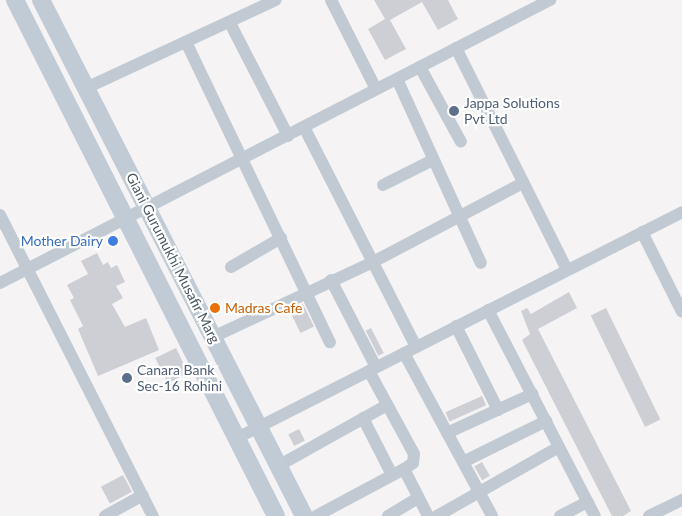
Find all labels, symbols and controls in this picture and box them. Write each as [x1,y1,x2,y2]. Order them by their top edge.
place label: Jappa Solutions Pvt Ltd [464,95,560,128]
marker: Jappa Solutions Pvt Ltd [448,105,460,117]
street label: Giani Gurumukhi Musafir Marg [123,170,223,346]
place label: Mother Dairy [20,233,103,249]
marker: Mother Dairy [107,235,119,247]
place label: Madras Cafe [225,300,302,316]
marker: Madras Cafe [209,302,221,314]
place label: Canara Bank Sec-16 Rohini [137,362,222,394]
marker: Canara Bank Sec-16 Rohini [121,372,133,384]

